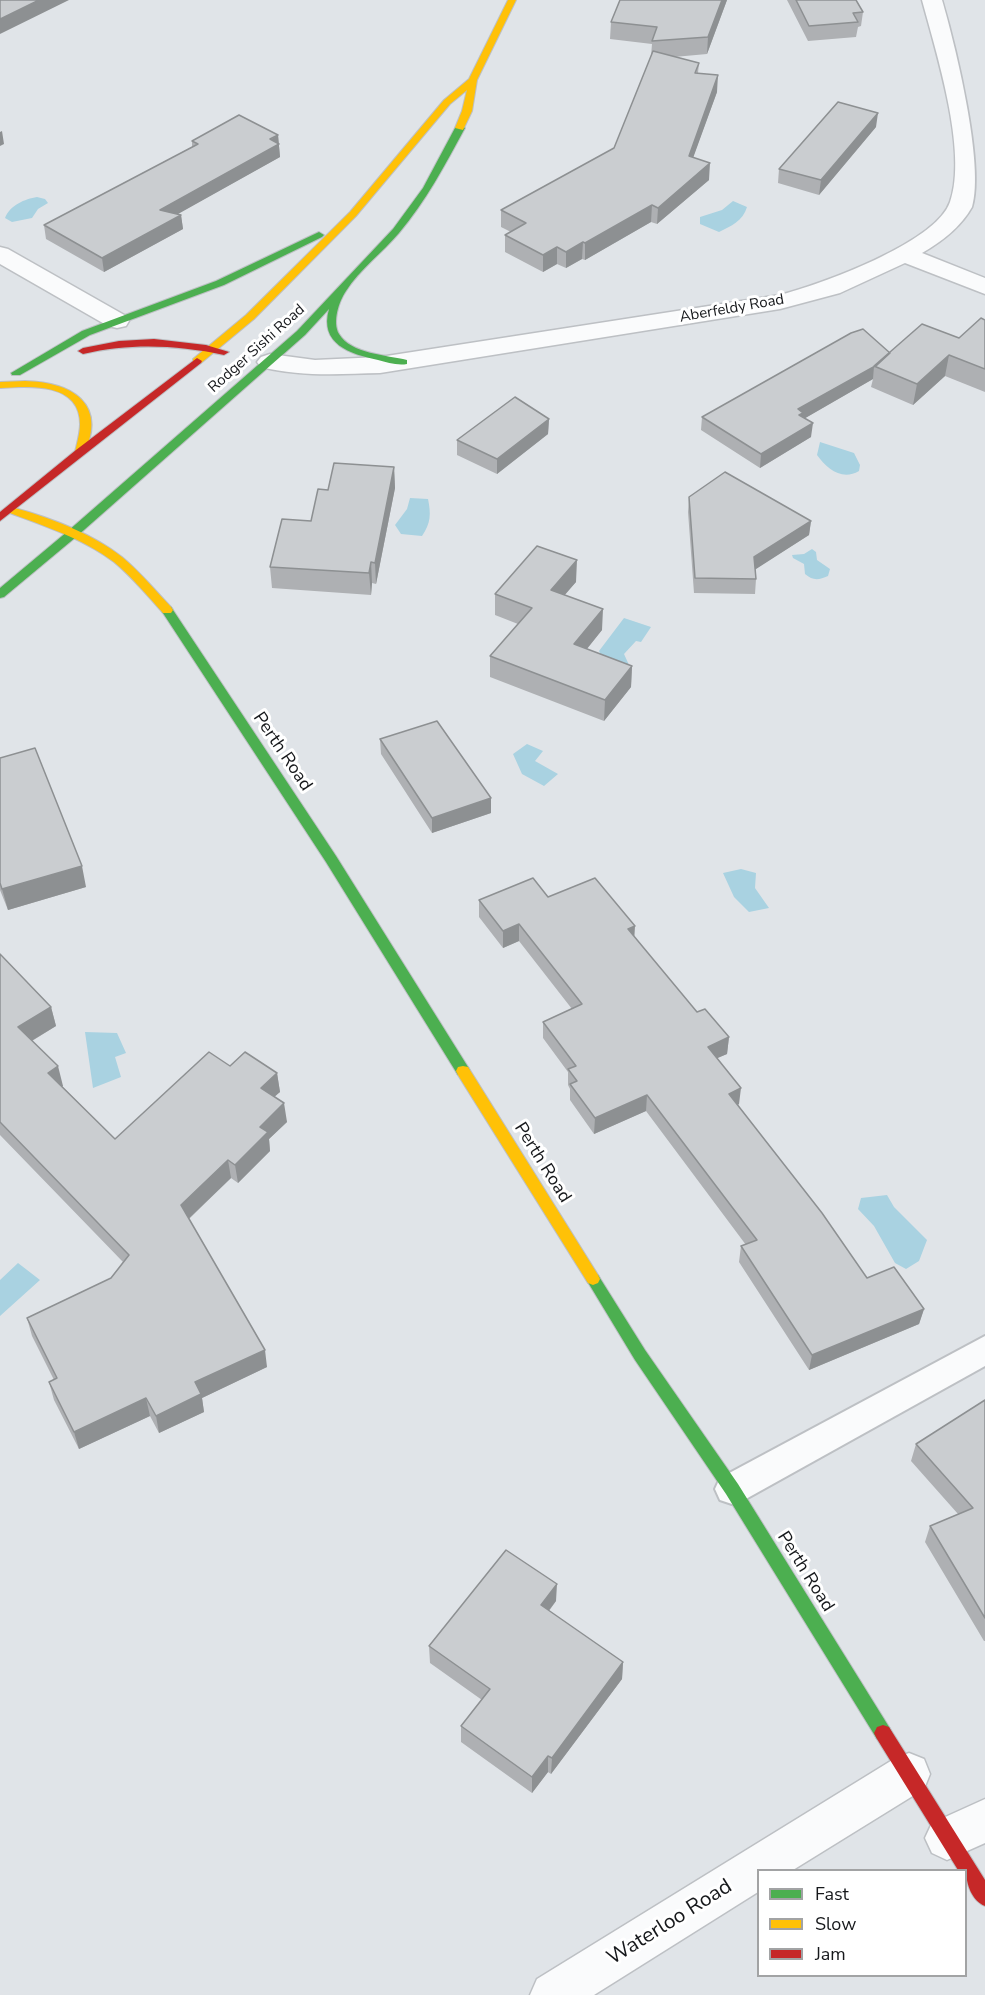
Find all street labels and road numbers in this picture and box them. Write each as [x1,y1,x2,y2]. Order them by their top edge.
street label: Aberfeldy Road [678,291,786,327]
street label: Rodger Sishi Road [205,301,309,397]
street label: Perth Road [248,708,316,796]
street label: Perth Road [509,1119,575,1207]
street label: Perth Road [772,1528,838,1616]
street label: Waterloo Road [603,1875,737,1971]

